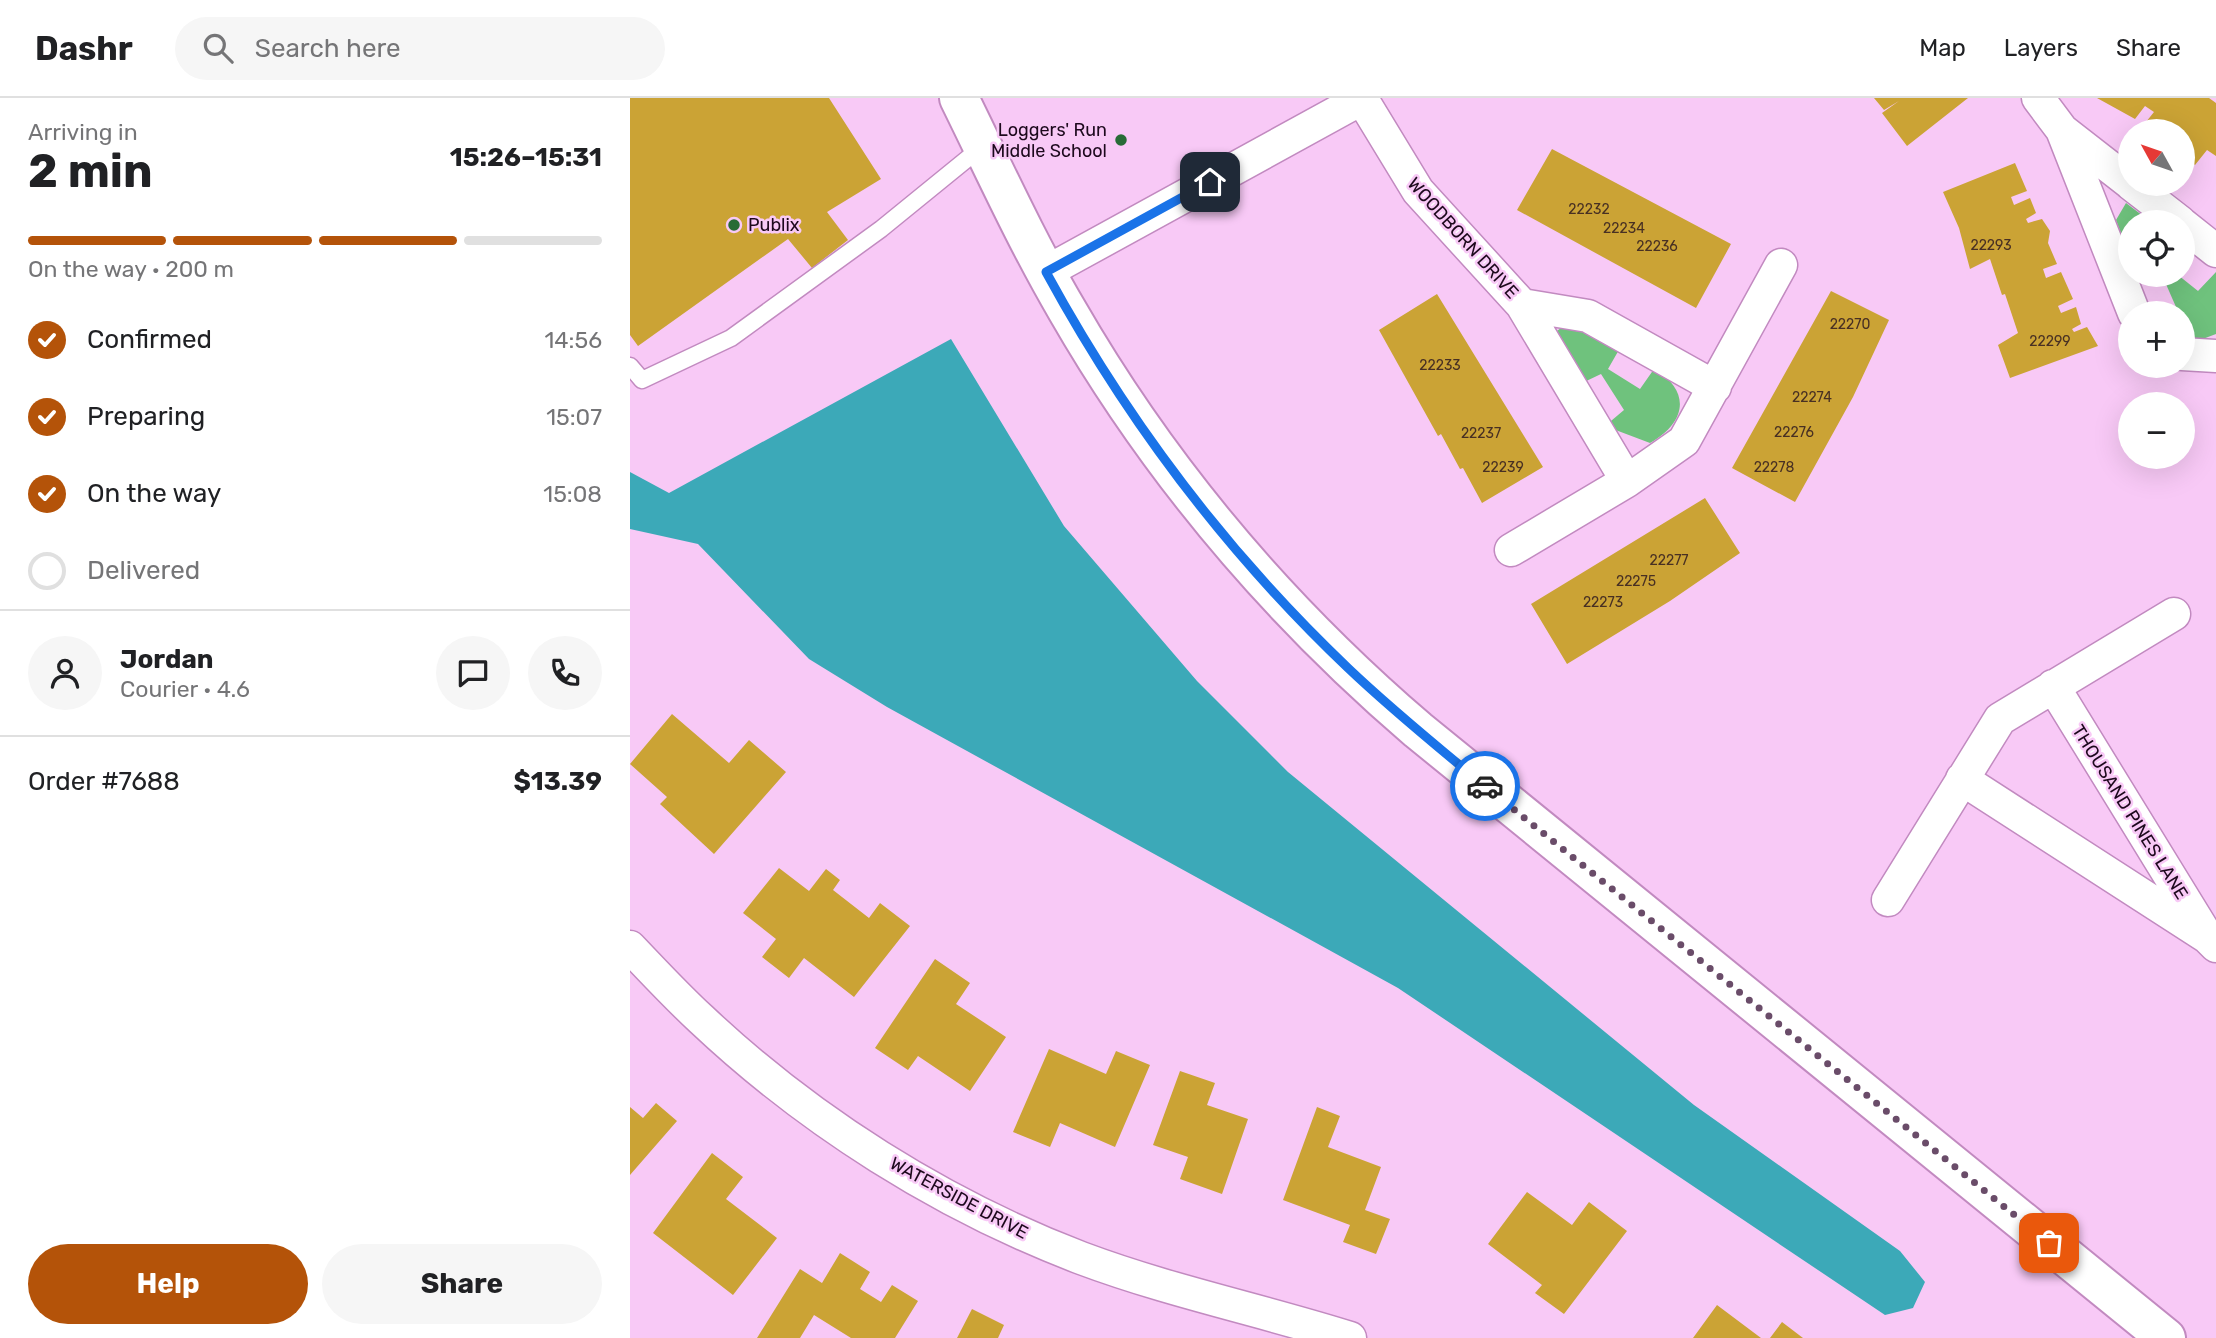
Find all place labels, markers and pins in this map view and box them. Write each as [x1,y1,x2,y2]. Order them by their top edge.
place label: Loggers' Run Middle School [991,119,1107,162]
marker: Loggers' Run Middle School [1113,132,1129,148]
pin [1180,152,1240,212]
place label: Publix [748,214,800,236]
marker: Publix [726,217,742,233]
pin [2019,1213,2079,1273]

